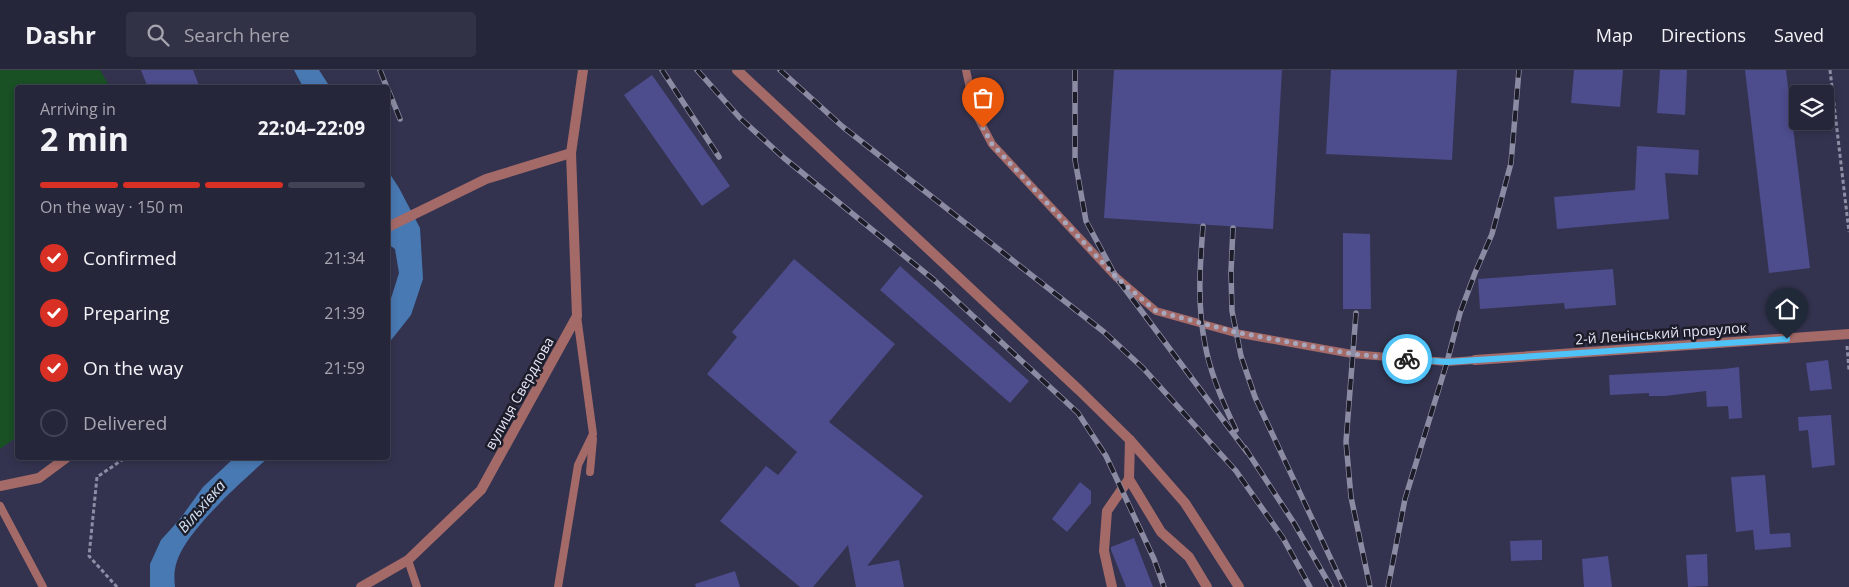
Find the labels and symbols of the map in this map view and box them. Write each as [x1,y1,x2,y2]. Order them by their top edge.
pin [962,77,1004,128]
pin [1766,288,1808,339]
street label: 2-й Ленінський провулок [1575,317,1748,348]
street label: вулиця Свердлова [480,333,558,453]
courier [1382,334,1432,384]
water label: Вільхівка [173,475,230,536]

